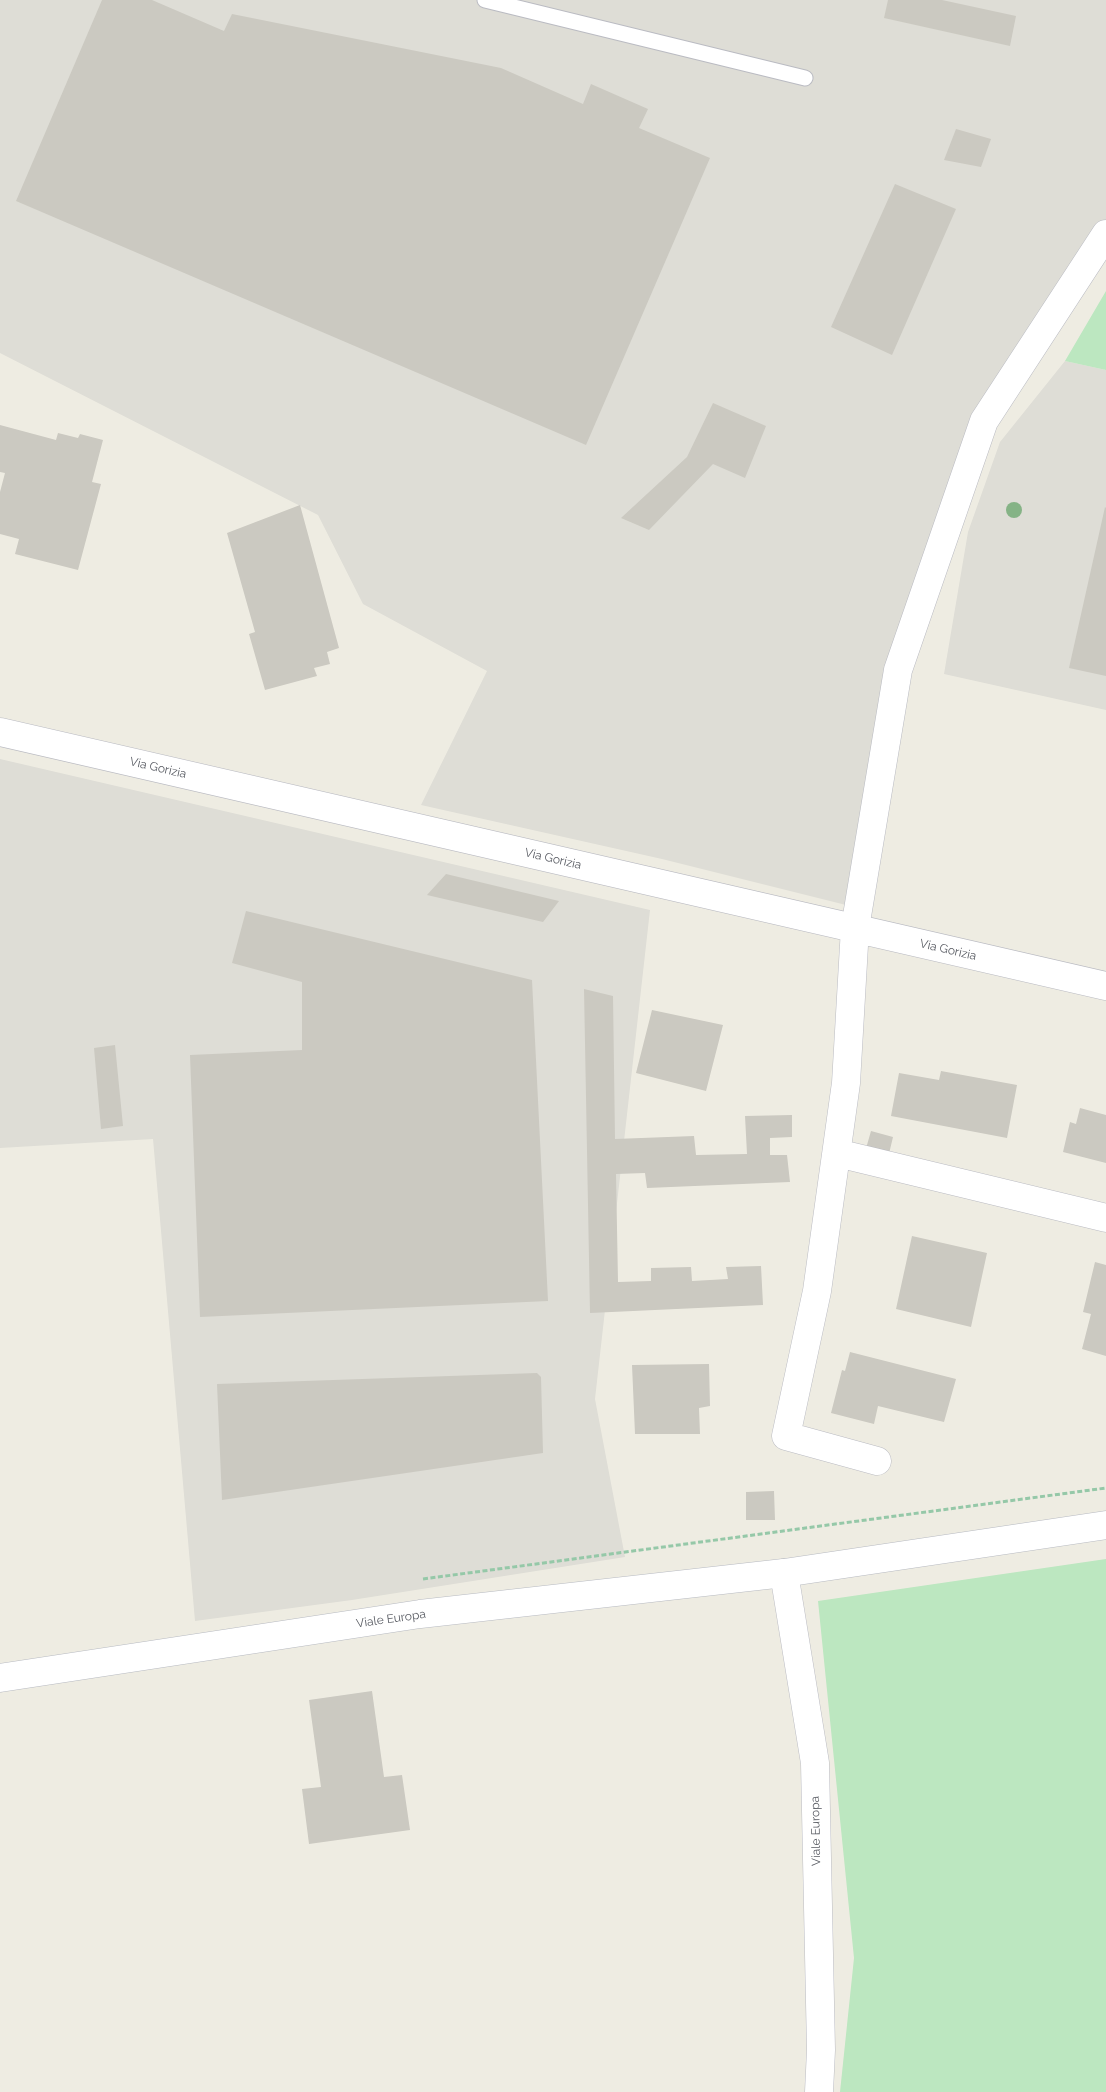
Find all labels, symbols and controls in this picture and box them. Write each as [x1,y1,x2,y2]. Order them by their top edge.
street label: Via Gorizia [128,754,188,782]
street label: Via Gorizia [523,845,583,873]
street label: Via Gorizia [918,936,978,964]
street label: Viale Europa [355,1607,427,1631]
street label: Viale Europa [808,1796,824,1866]

